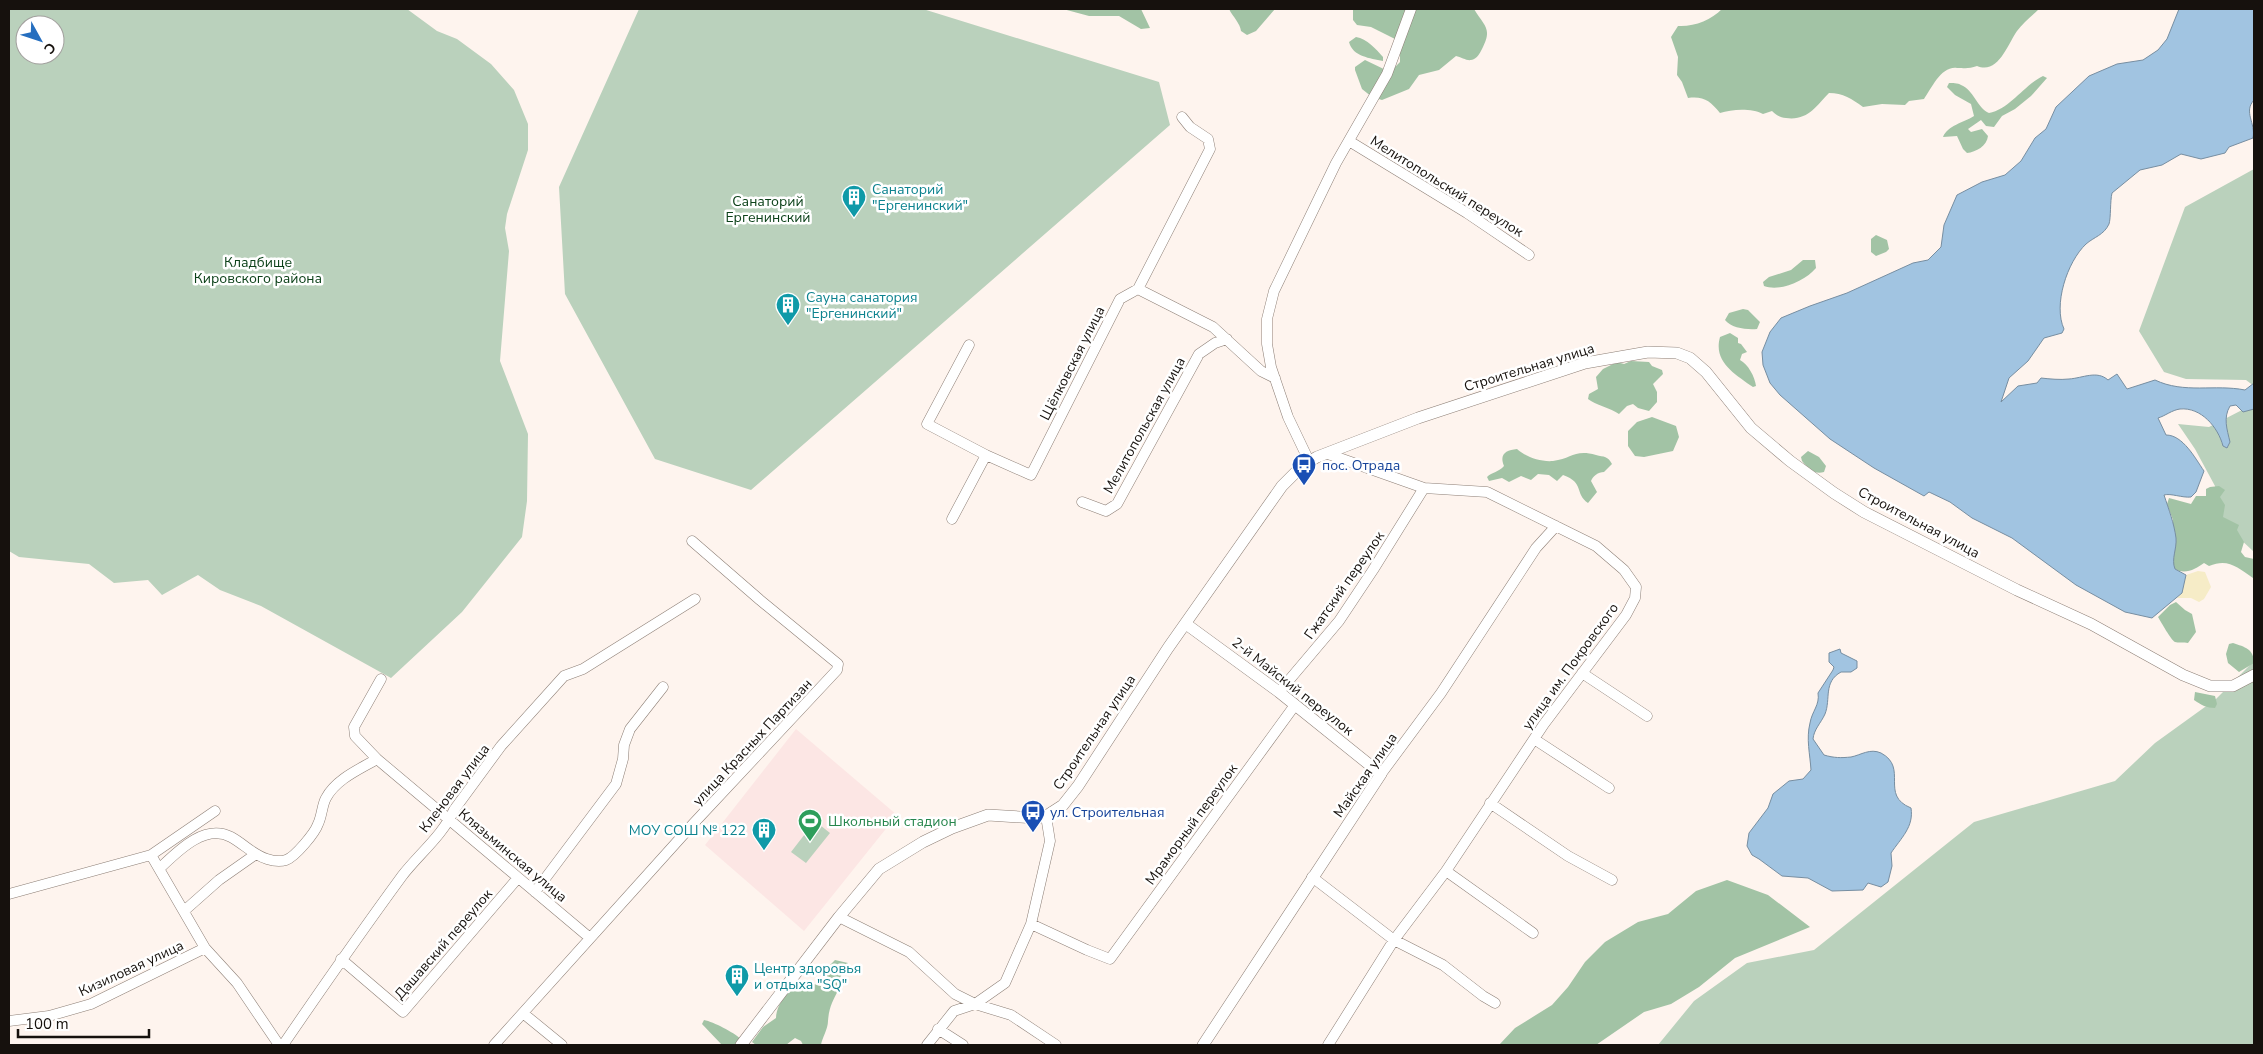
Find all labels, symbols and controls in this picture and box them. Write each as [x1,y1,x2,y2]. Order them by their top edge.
north arrow [15,15,65,65]
text: С [39,38,60,58]
street label: Мелитопольский переулок [1367,131,1527,242]
place label: Санаторий "Ергенинский" [872,180,968,215]
building icon: Санаторий "Ергенинский" [841,184,867,218]
park label: Санаторий Ергенинский [725,192,811,227]
park label: Кладбище Кировского района [194,253,322,288]
place label: Сауна санатория "Ергенинский" [806,288,918,323]
building icon: Сауна санатория "Ергенинский" [775,292,801,326]
street label: Щёлковская улица [1035,303,1109,423]
street label: Строительная улица [1462,339,1597,396]
street label: Мелитопольская улица [1099,354,1190,497]
bus stop icon: пос. Отрада [1291,452,1317,486]
place label: пос. Отрада [1322,456,1400,475]
street label: Строительная улица [1855,482,1983,563]
street label: Гжатский переулок [1300,527,1389,643]
street label: улица им. Покровского [1518,599,1623,734]
street label: 2-й Майский переулок [1228,633,1358,740]
street label: Строительная улица [1049,671,1140,794]
street label: улица Красных Партизан [688,675,816,810]
street label: Майская улица [1329,729,1402,821]
street label: Кленовая улица [415,740,494,836]
street label: Мраморный переулок [1141,759,1242,889]
bus stop icon: ул. Строительная [1020,799,1046,833]
place label: ул. Строительная [1050,803,1164,822]
street label: Клязьминская улица [454,804,571,906]
sports icon: Школьный стадион [797,808,823,842]
place label: Школьный стадион [828,812,957,831]
building icon: МОУ СОШ № 122 [751,817,777,851]
place label: МОУ СОШ № 122 [629,821,746,840]
street label: Дашавский переулок [390,885,497,1004]
street label: Кизиловая улица [76,936,187,1001]
place label: Центр здоровья и отдыха "SQ" [754,959,861,994]
building icon: Центр здоровья и отдыха "SQ" [724,963,750,997]
scale bar [18,1006,149,1038]
text: 100 m [25,1014,69,1034]

